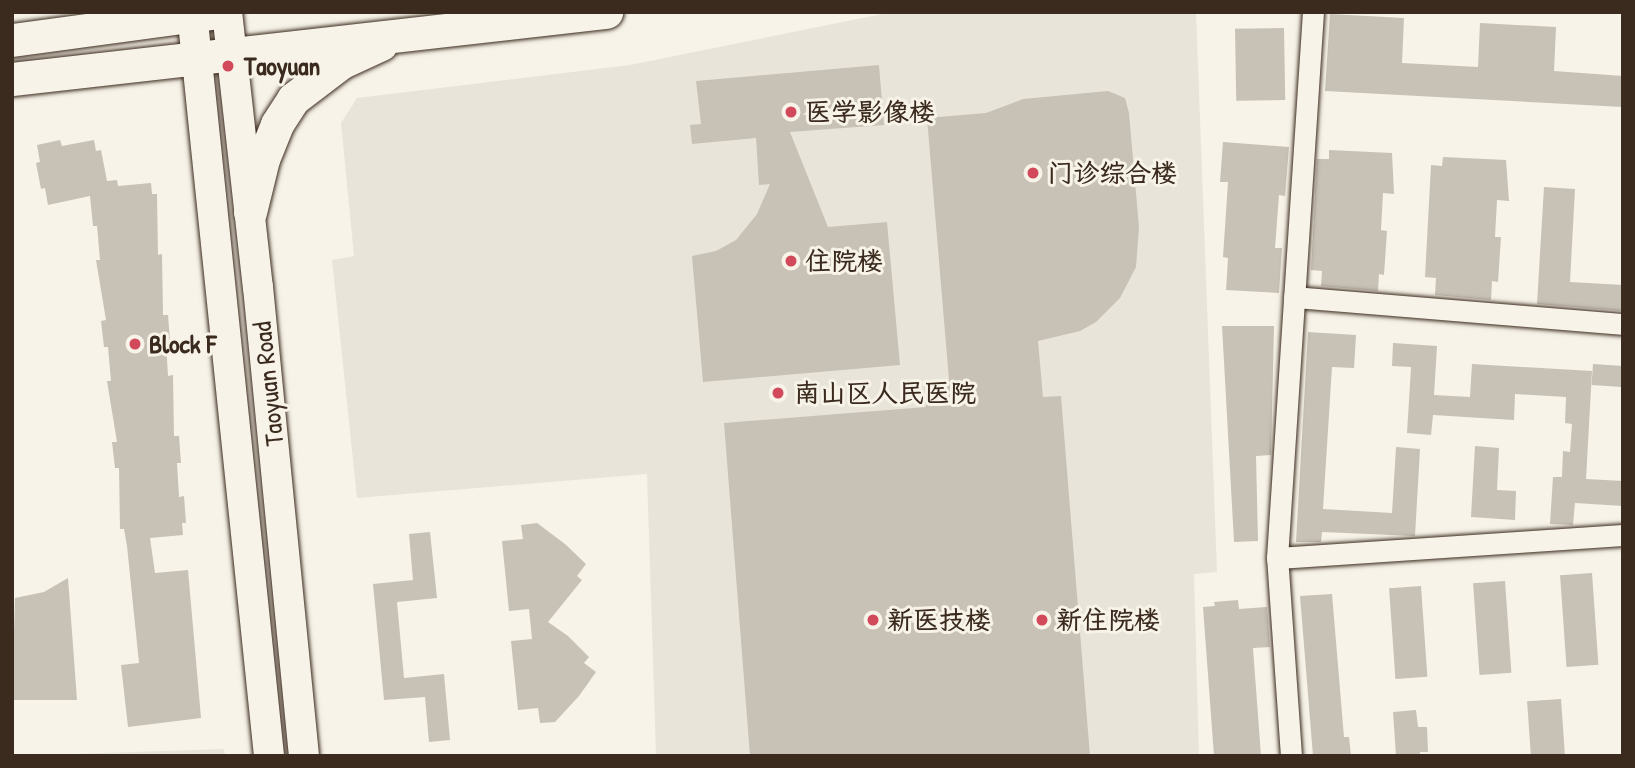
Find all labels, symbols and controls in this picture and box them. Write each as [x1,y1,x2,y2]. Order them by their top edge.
place label: Taoyuan [244,50,320,82]
marker: Taoyuan [218,56,238,76]
place label: 医学影像楼 [805,96,935,128]
marker: 医学影像楼 [783,104,799,120]
place label: 门诊综合楼 [1047,157,1177,189]
marker: 门诊综合楼 [1025,165,1041,181]
place label: 住院楼 [805,245,883,277]
marker: 住院楼 [783,253,799,269]
street label: Taoyuan Road [246,320,290,448]
place label: Block F [149,328,216,360]
marker: Block F [127,336,143,352]
place label: 南山区人民医院 [794,377,976,409]
marker: 南山区人民医院 [768,383,788,403]
place label: 新医技楼 [887,604,991,636]
place label: 新住院楼 [1056,604,1160,636]
marker: 新医技楼 [865,612,881,628]
marker: 新住院楼 [1034,612,1050,628]

